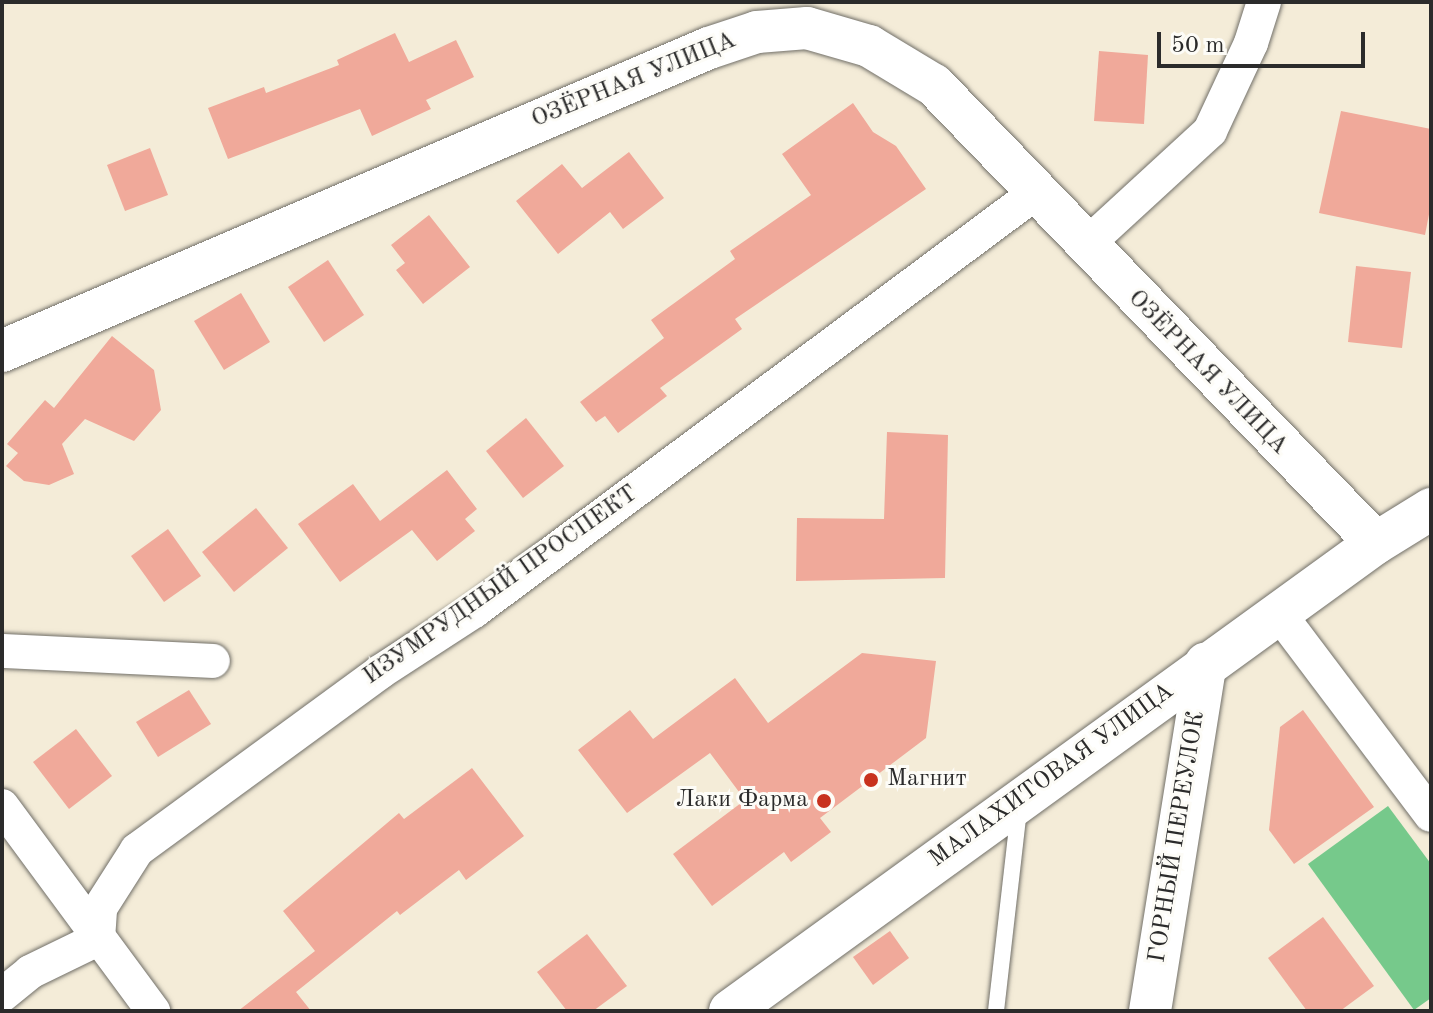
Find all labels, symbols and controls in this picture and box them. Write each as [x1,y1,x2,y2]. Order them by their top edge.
scale bar [1161,16,1369,66]
street label: ОЗЁРНАЯ УЛИЦА [528,27,740,135]
text: 50 m [1171,34,1225,58]
street label: ОЗЁРНАЯ УЛИЦА [1121,285,1293,461]
street label: ИЗУМРУДНЫЙ ПРОСПЕКТ [358,480,644,692]
street label: МАЛАХИТОВАЯ УЛИЦА [924,678,1180,874]
street label: ГОРНЫЙ ПЕРЕУЛОК [1144,709,1212,965]
place label: Магнит [887,766,967,794]
marker: Магнит [862,771,880,789]
place label: Лаки Фарма [676,787,808,815]
marker: Лаки Фарма [815,792,833,810]

